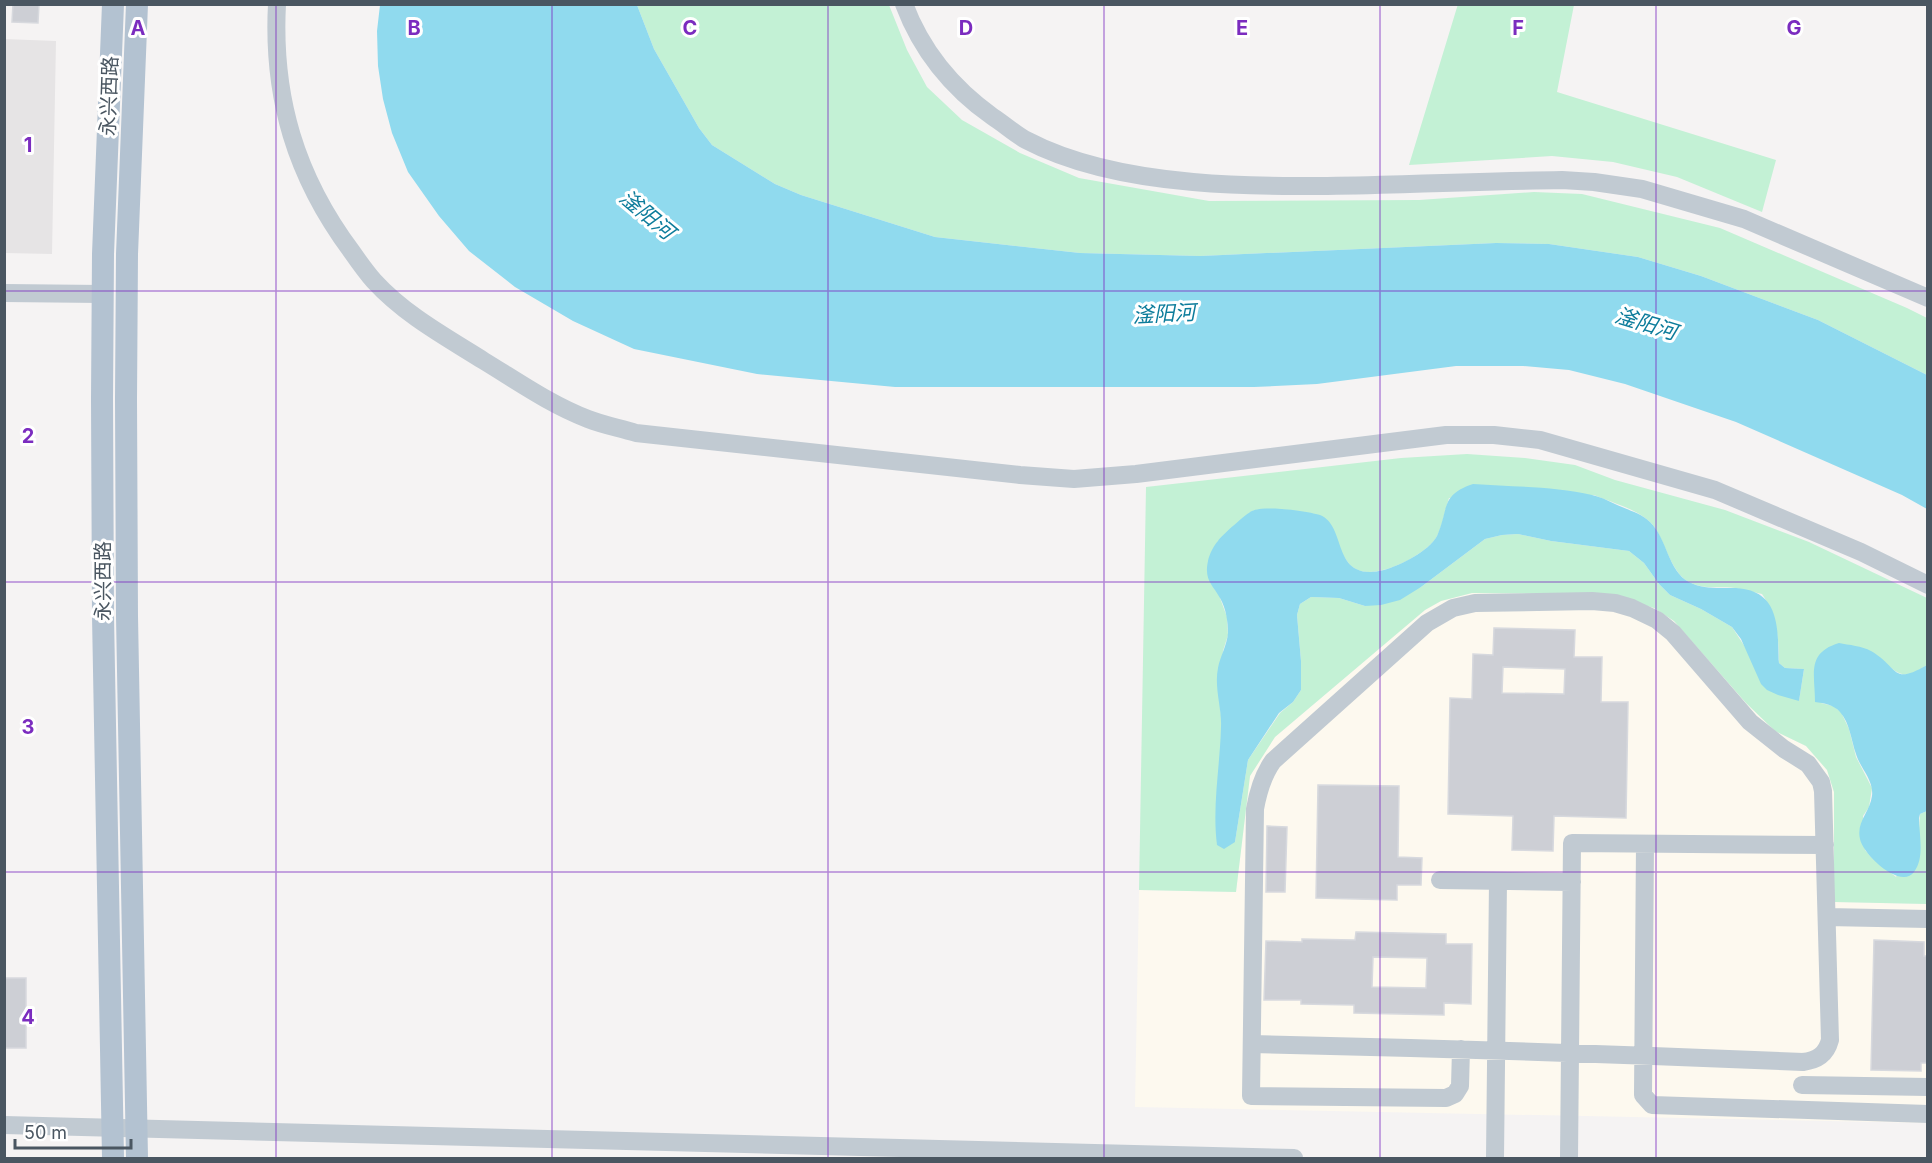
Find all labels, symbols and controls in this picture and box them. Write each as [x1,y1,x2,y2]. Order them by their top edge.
text: A [131,16,146,40]
text: B [407,16,421,40]
text: C [683,16,697,40]
text: D [959,16,973,40]
text: E [1236,16,1248,40]
text: F [1512,16,1524,40]
text: G [1786,16,1802,40]
street label: 永兴西路 [96,56,122,136]
text: 1 [24,133,32,157]
water label: 滏阳河 [615,185,683,247]
water label: 滏阳河 [1132,299,1200,328]
water label: 滏阳河 [1612,302,1684,346]
text: 2 [22,424,34,448]
street label: 永兴西路 [91,541,115,621]
text: 3 [22,715,34,739]
text: 4 [21,1005,35,1029]
scale bar [15,1112,130,1150]
text: 50 m [24,1122,67,1143]

